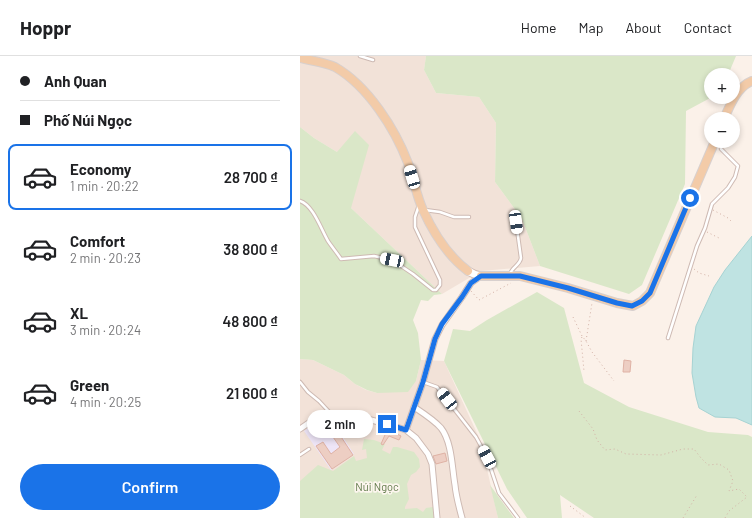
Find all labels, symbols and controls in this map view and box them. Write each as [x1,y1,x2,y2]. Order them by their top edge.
text: Hoppr [20,16,71,39]
text: Home [521,19,557,36]
text: Map [579,19,603,36]
text: About [625,19,662,36]
text: Contact [684,19,732,36]
map controls [704,68,740,148]
button: + [704,68,740,104]
text: Anh Quan [44,72,107,90]
text: Phố Núi Ngọc [44,111,132,129]
button: − [704,112,740,148]
icon: car [22,159,58,195]
text: Economy [70,160,131,178]
car [403,164,421,190]
text: 28 700 ₫ [224,168,278,186]
text: 1 min · 20:22 [70,178,139,194]
route start [681,189,699,207]
car [508,209,524,235]
icon: car [22,231,58,267]
text: Comfort [70,232,125,250]
text: 38 800 ₫ [223,240,278,258]
text: 2 min · 20:23 [70,250,141,266]
car [379,252,405,268]
icon: car [22,303,58,339]
text: XL [70,304,88,322]
text: 48 800 ₫ [222,312,278,330]
text: 3 min · 20:24 [70,322,141,338]
icon: car [22,375,58,411]
text: Green [70,376,109,394]
text: 21 600 ₫ [226,384,278,402]
car [435,386,459,412]
text: 4 min · 20:25 [70,394,141,410]
callout: 2 min [307,410,373,438]
route end [378,415,396,433]
text: 2 min [325,416,355,432]
car [476,444,498,470]
button: Confirm [20,464,280,510]
park label: Núi Ngọc [355,480,399,493]

